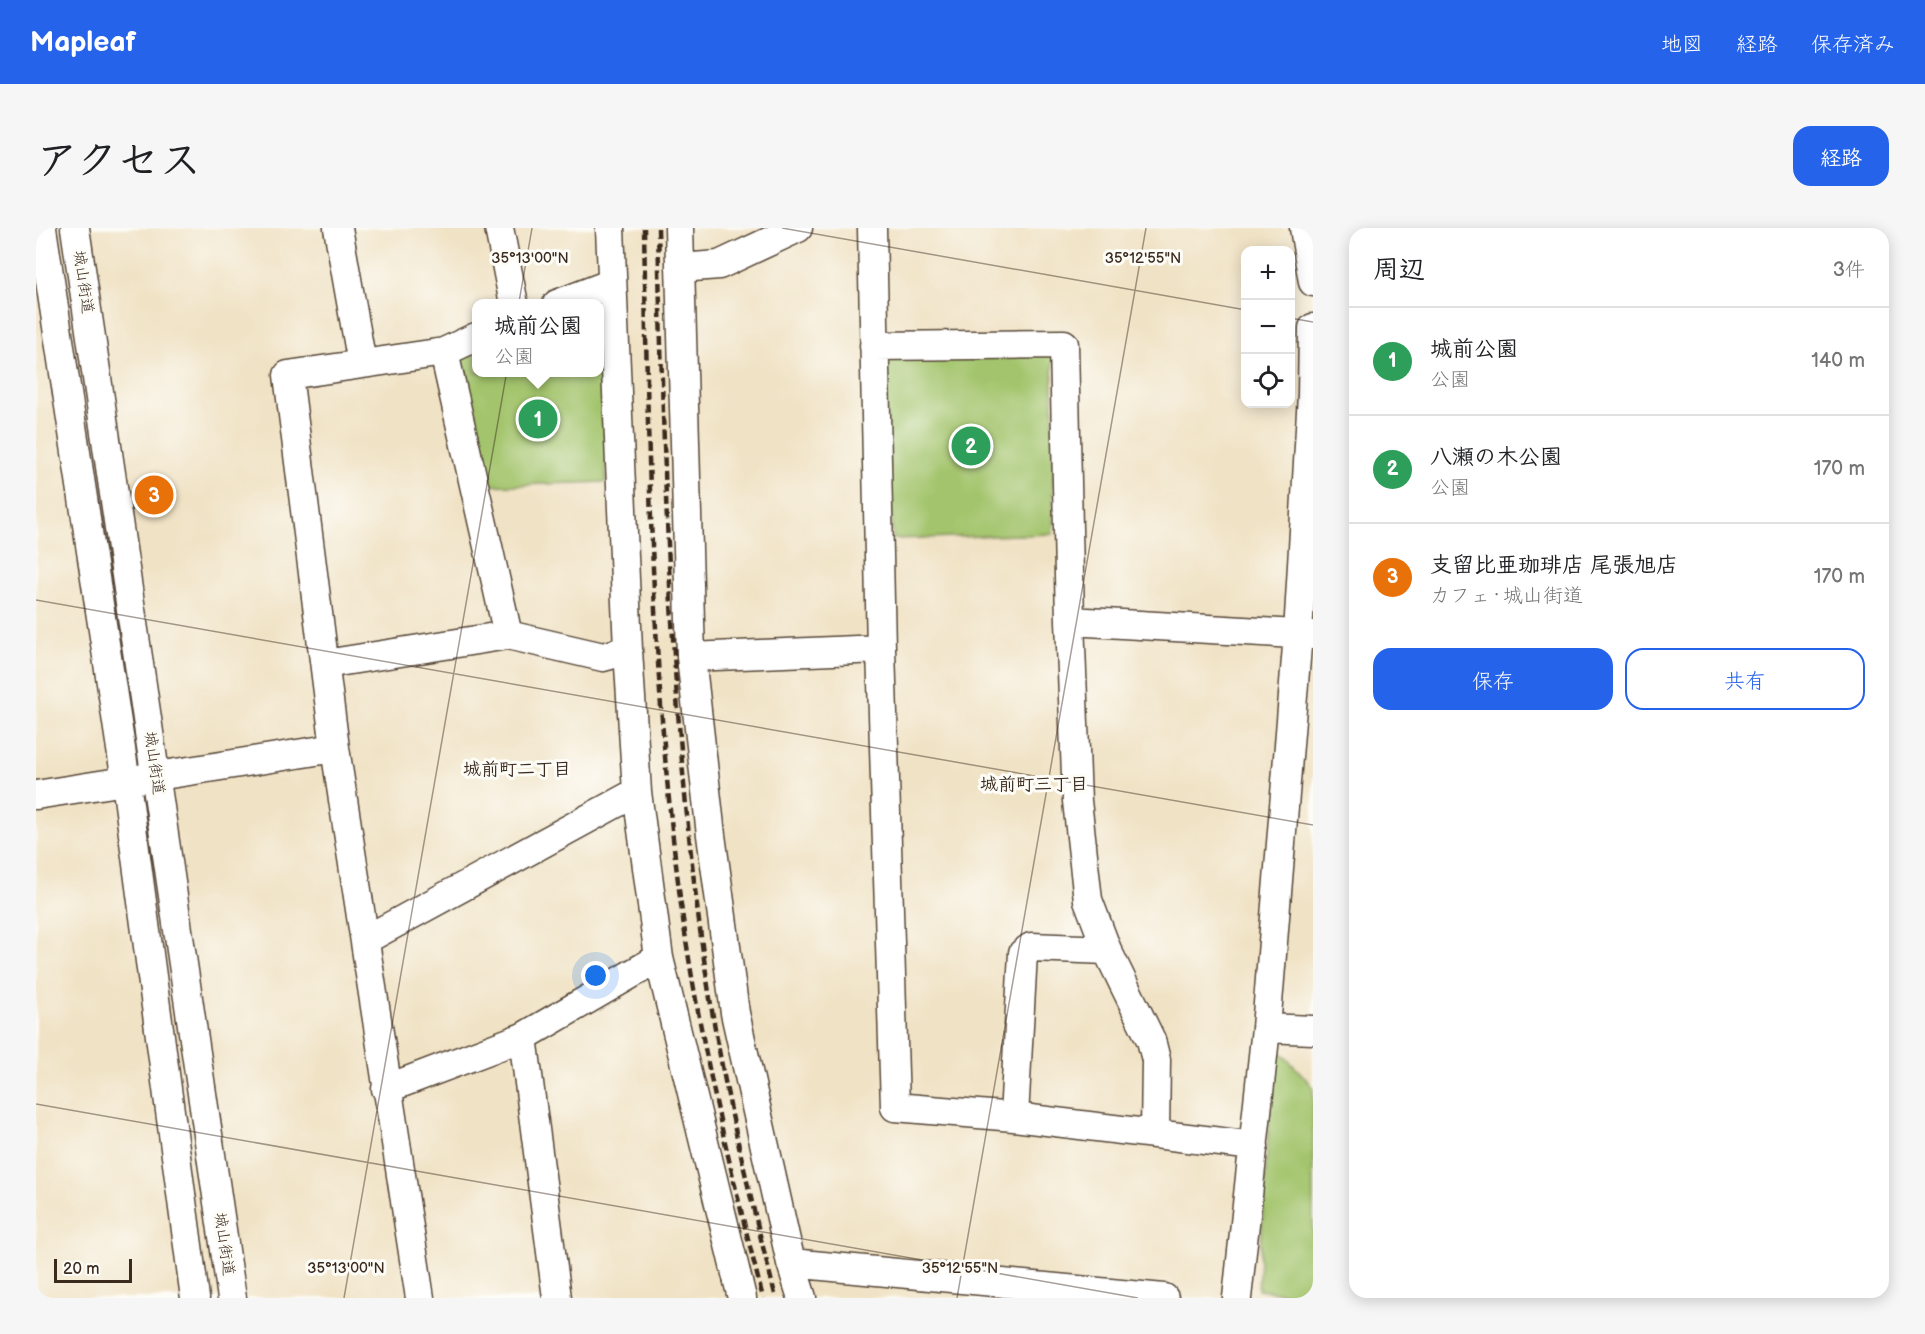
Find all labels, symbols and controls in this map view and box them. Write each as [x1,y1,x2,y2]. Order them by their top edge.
text: Mapleaf [30,26,136,59]
text: 地図 [1661,32,1703,57]
text: 経路 [1736,32,1778,57]
text: 保存済み [1811,32,1895,57]
button: 経路 [1793,126,1889,186]
text: アクセス [36,136,201,187]
map controls [1241,246,1295,408]
button: + [1241,246,1295,300]
street label: 城山街道 [69,249,97,315]
text: 35°13'00"N [491,249,569,268]
text: 35°12'55"N [1105,249,1181,268]
text: 周辺 [1373,255,1425,286]
text: 3件 [1833,258,1865,282]
popup [472,299,604,377]
button: − [1241,300,1295,354]
text: 城前公園 [494,313,582,340]
text: 城前公園 [1430,336,1518,363]
text: 公園 [494,345,534,369]
text: 1 [1388,349,1397,373]
text: 140 m [1811,349,1865,373]
button: locate [1241,354,1295,408]
text: 公園 [1430,368,1470,392]
pin: 1 [518,396,558,441]
pin: 2 [952,424,990,468]
text: 八瀬の木公園 [1430,444,1562,471]
text: 2 [1387,457,1398,481]
text: 170 m [1814,457,1865,481]
pin: 3 [134,472,174,518]
text: 公園 [1430,476,1470,500]
text: 支留比亜珈琲店 尾張旭店 [1430,552,1678,579]
text: 3 [1387,565,1398,589]
text: 170 m [1814,565,1865,589]
text: カフェ · 城山街道 [1430,584,1583,608]
button: 保存 [1373,648,1613,710]
button: 共有 [1625,648,1865,710]
street label: 城山街道 [140,730,168,796]
district label: 城前町二丁目 [463,759,571,780]
district label: 城前町三丁目 [980,774,1088,795]
your location [581,961,610,990]
street label: 城山街道 [210,1211,238,1277]
scale bar [54,1256,132,1284]
text: 35°13'00"N [307,1259,385,1278]
text: 35°12'55"N [922,1259,998,1278]
text: 20 m [63,1260,99,1279]

